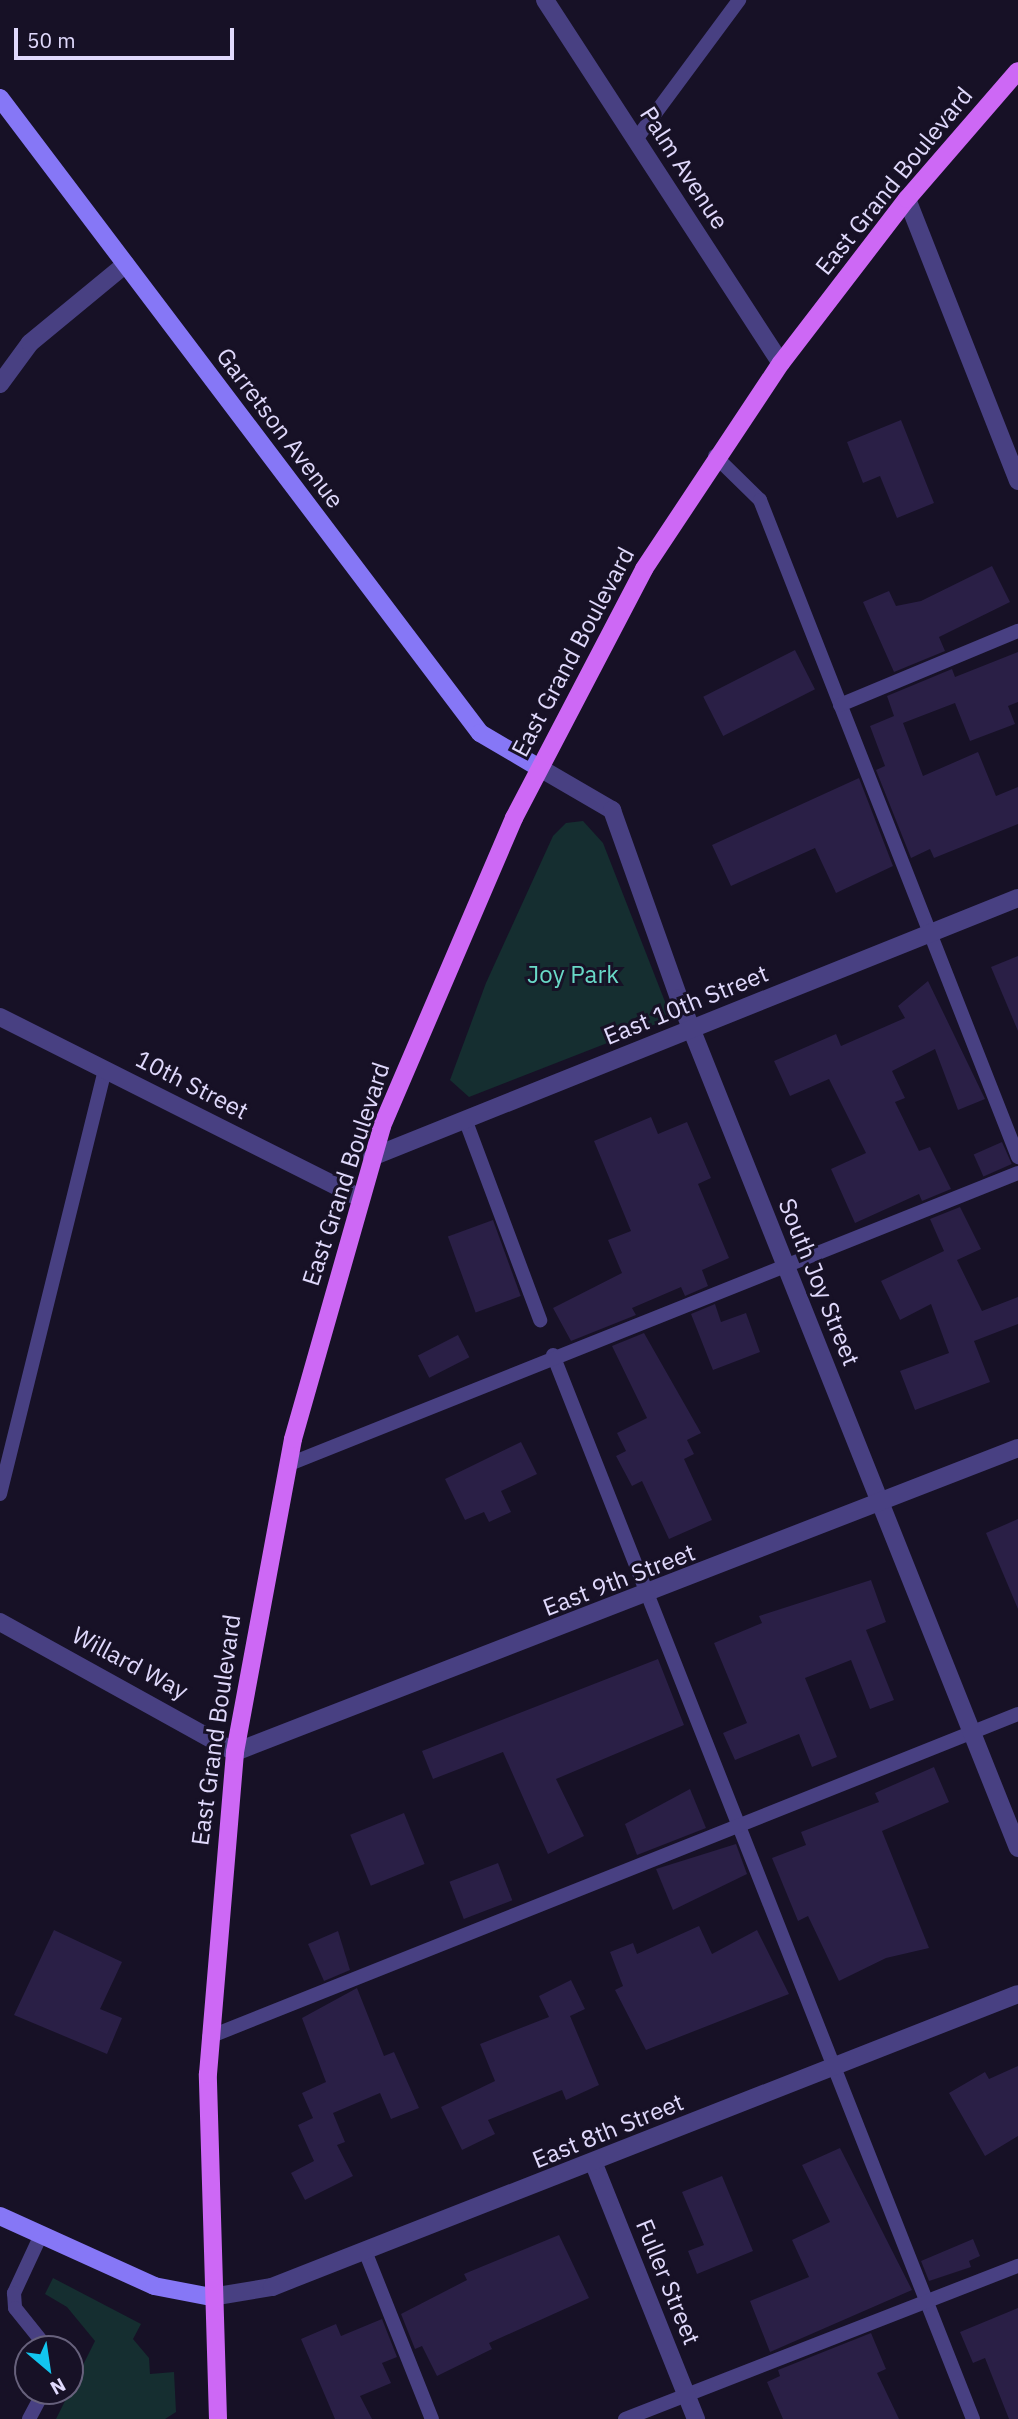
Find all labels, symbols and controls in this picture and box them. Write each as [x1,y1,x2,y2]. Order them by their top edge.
scale bar [18,14,238,58]
text: 50 m [27,26,76,54]
street label: East Grand Boulevard [809,81,979,281]
street label: Palm Avenue [634,101,734,235]
street label: Garretson Avenue [210,342,350,514]
street label: East Grand Boulevard [506,542,640,762]
street label: East 10th Street [600,959,772,1051]
park label: Joy Park [527,961,619,989]
street label: 10th Street [131,1044,253,1126]
street label: East Grand Boulevard [296,1059,396,1289]
street label: South Joy Street [772,1194,866,1370]
street label: East 9th Street [539,1538,699,1622]
street label: East Grand Boulevard [186,1613,246,1847]
street label: Willard Way [67,1620,193,1706]
street label: East 8th Street [528,2088,688,2174]
street label: Fuller Street [630,2215,706,2349]
north arrow [14,2335,84,2405]
text: N [46,2373,70,2400]

